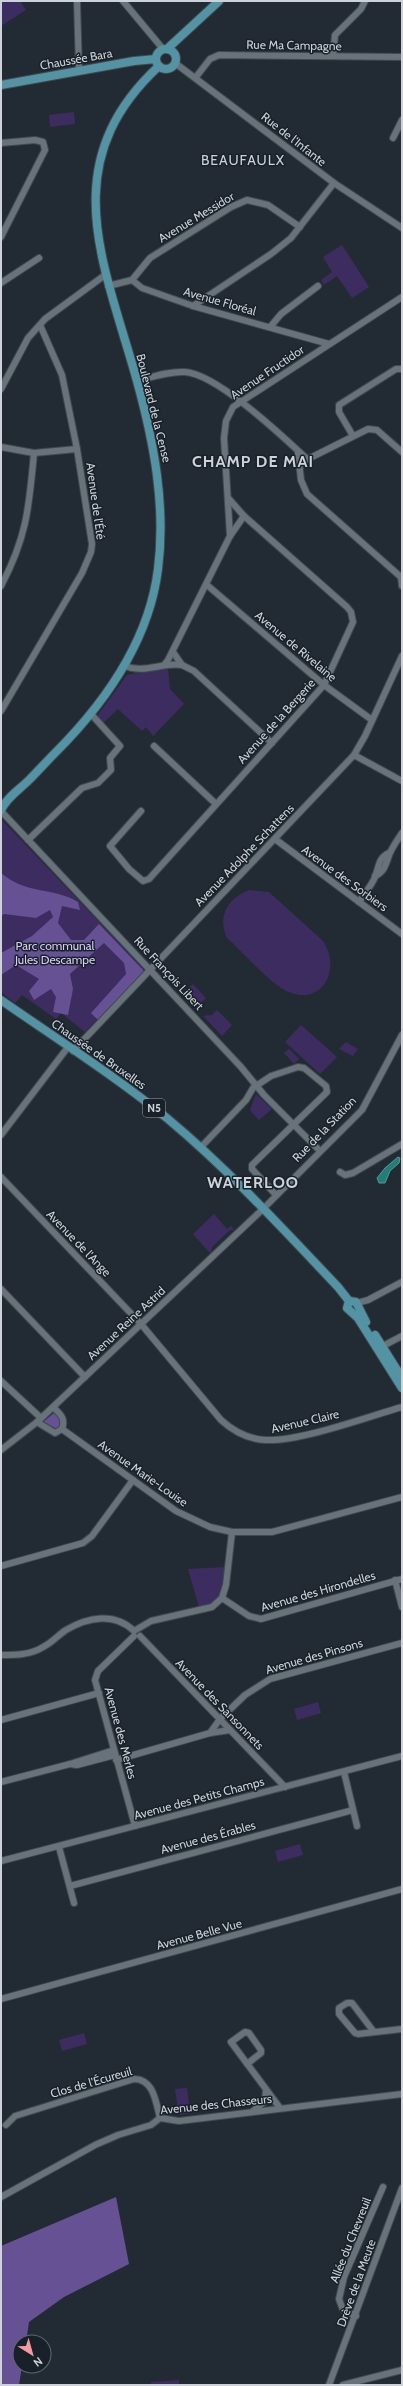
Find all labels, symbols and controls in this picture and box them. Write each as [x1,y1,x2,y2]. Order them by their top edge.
street label: Rue Ma Campagne [246,37,342,53]
street label: Chaussée Bara [39,45,114,73]
street label: Rue de l'Infante [258,109,330,169]
district label: BEAUFAULX [201,151,285,169]
street label: Avenue Messidor [155,188,237,246]
street label: Avenue Floréal [182,283,258,319]
street label: Avenue Fructidor [227,342,307,402]
street label: Boulevard de la Cense [133,352,175,464]
district label: CHAMP DE MAI [192,452,314,471]
street label: Avenue de l'Été [83,461,109,541]
street label: Avenue de Rivelaine [252,608,340,684]
street label: Avenue de la Bergerie [234,675,318,767]
street label: Avenue Adolphe Schattens [191,801,297,909]
street label: Avenue des Sorbiers [299,842,391,914]
street label: Rue François Libert [131,933,207,1013]
park label: Parc communal Jules Descampe [14,938,95,967]
street label: Chaussée de Bruxelles [49,1016,149,1092]
street label: Rue de la Station [289,1093,359,1165]
road number: N5 [143,1099,165,1117]
district label: WATERLOO [207,1173,299,1192]
street label: Avenue de l'Ange [43,1207,115,1279]
street label: Avenue Reine Astrid [84,1283,168,1363]
street label: Avenue Claire [270,1406,340,1436]
street label: Avenue Marie-Louise [95,1436,191,1510]
street label: Avenue des Hirondelles [259,1567,377,1615]
street label: Avenue des Pinsons [264,1635,364,1677]
street label: Avenue des Sansonnets [173,1655,267,1753]
street label: Avenue des Merles [102,1685,140,1781]
street label: Avenue des Petits Champs [132,1773,266,1823]
street label: Avenue des Érables [159,1817,257,1857]
street label: Avenue Belle Vue [155,1915,243,1953]
street label: Clos de l'Écureuil [48,2063,134,2101]
street label: Avenue des Chasseurs [160,2091,273,2117]
street label: Allée du Chevreuil [326,2195,374,2285]
street label: Drève de la Meute [333,2237,379,2329]
north arrow [12,2334,52,2374]
text: N [31,2354,45,2370]

